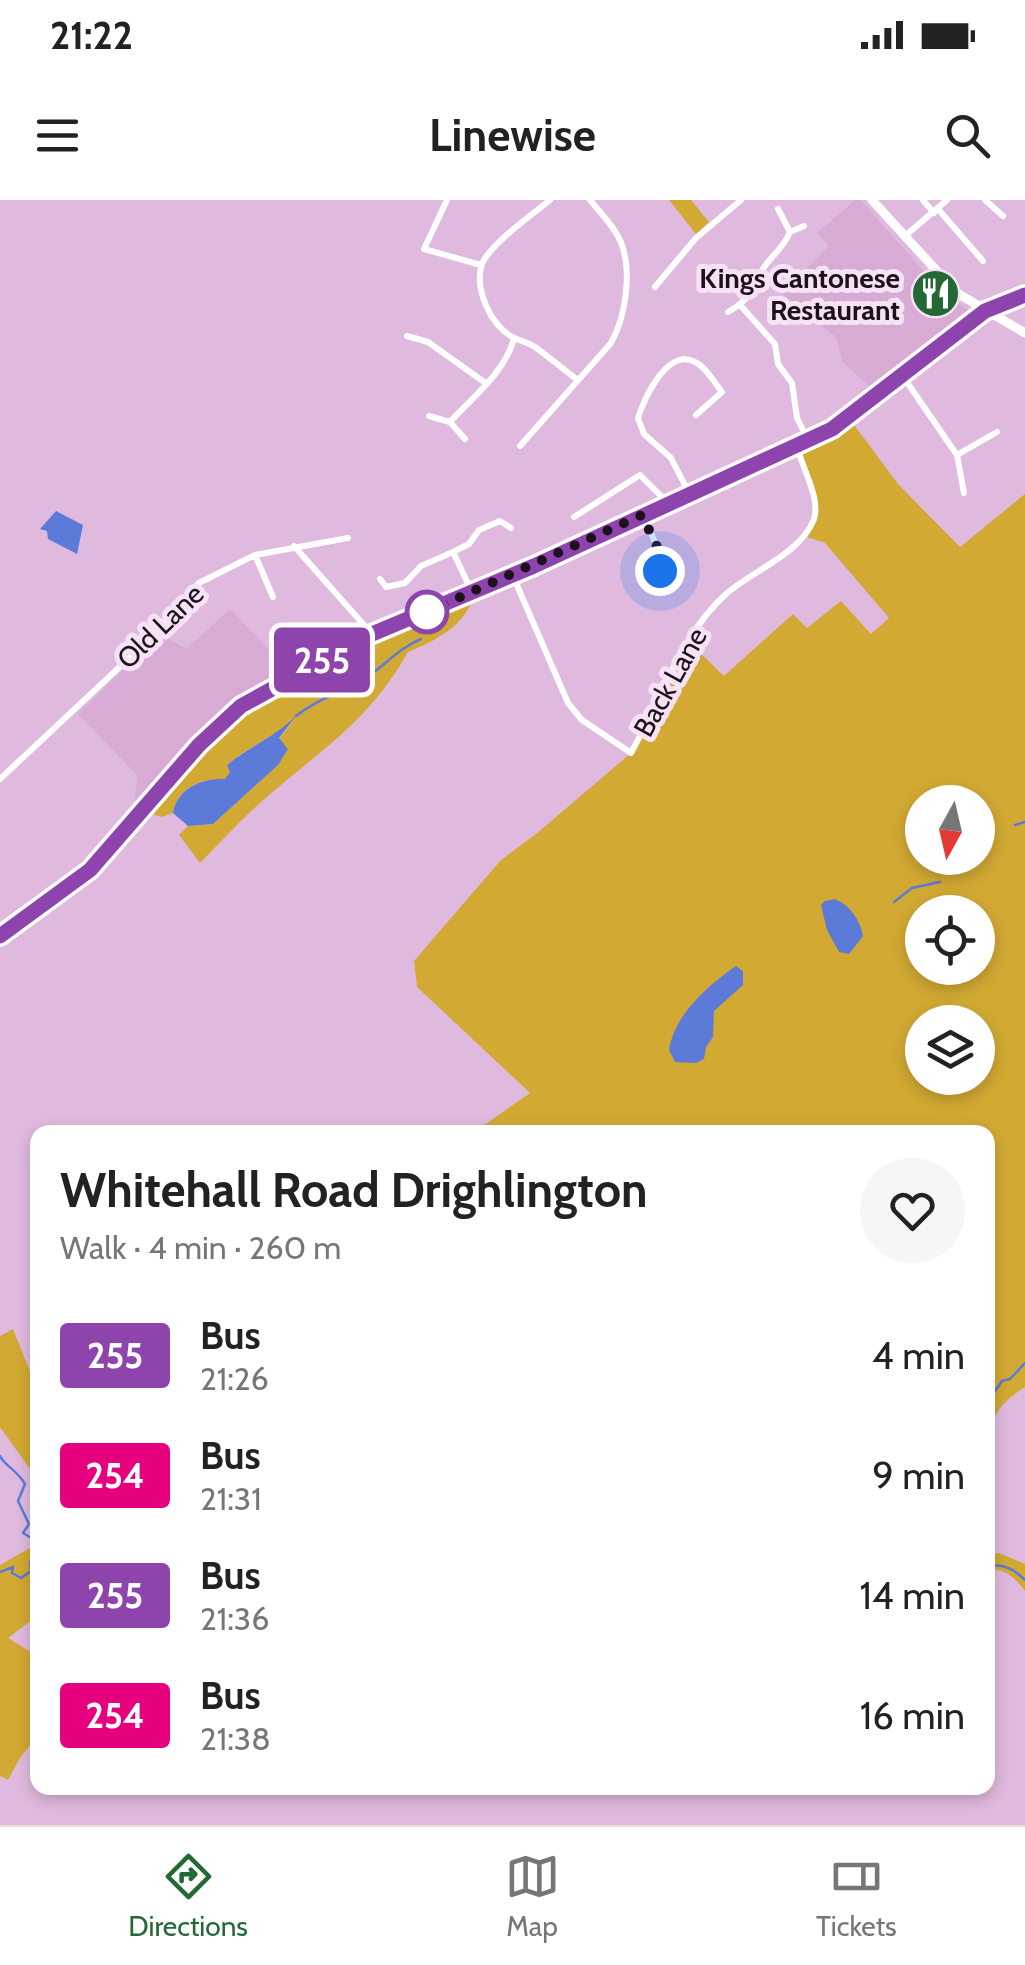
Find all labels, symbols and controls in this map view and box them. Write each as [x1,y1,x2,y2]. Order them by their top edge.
text: 21:22 [50,12,133,59]
icon: menu [30,108,85,163]
text: Linewise [429,108,596,162]
icon: search [940,108,995,163]
place label: Kings Cantonese Restaurant [699,261,900,327]
restaurant icon: Kings Cantonese Restaurant [909,268,961,320]
your location [635,546,685,596]
street label: Old Lane [110,577,210,675]
unlabelled marker [406,591,448,633]
street label: Back Lane [626,622,714,742]
line badge: 255 [264,628,380,692]
text: 255 [294,639,350,682]
north arrow [905,785,995,875]
map controls [905,785,995,1095]
button: locate [905,895,995,985]
button: layers [905,1005,995,1095]
button: heart [860,1158,965,1263]
text: Whitehall Road Drighlington [60,1161,648,1219]
text: Walk · 4 min · 260 m [60,1228,341,1267]
text: Bus [200,1312,261,1359]
text: 4 min [872,1332,965,1379]
text: 255 [87,1334,143,1377]
text: 21:26 [200,1359,269,1398]
text: Bus [200,1432,261,1479]
text: 9 min [872,1452,965,1499]
text: 254 [85,1454,145,1497]
text: 21:31 [200,1479,262,1518]
text: Bus [200,1552,261,1599]
text: 14 min [859,1572,965,1619]
text: 255 [87,1574,143,1617]
text: 21:36 [200,1599,269,1638]
text: Bus [200,1672,261,1719]
text: 16 min [860,1692,965,1739]
text: 254 [85,1694,145,1737]
text: 21:38 [200,1719,271,1758]
tab: Directions [128,1849,248,1943]
tab: Map [505,1849,560,1943]
tab: Tickets [816,1849,897,1943]

